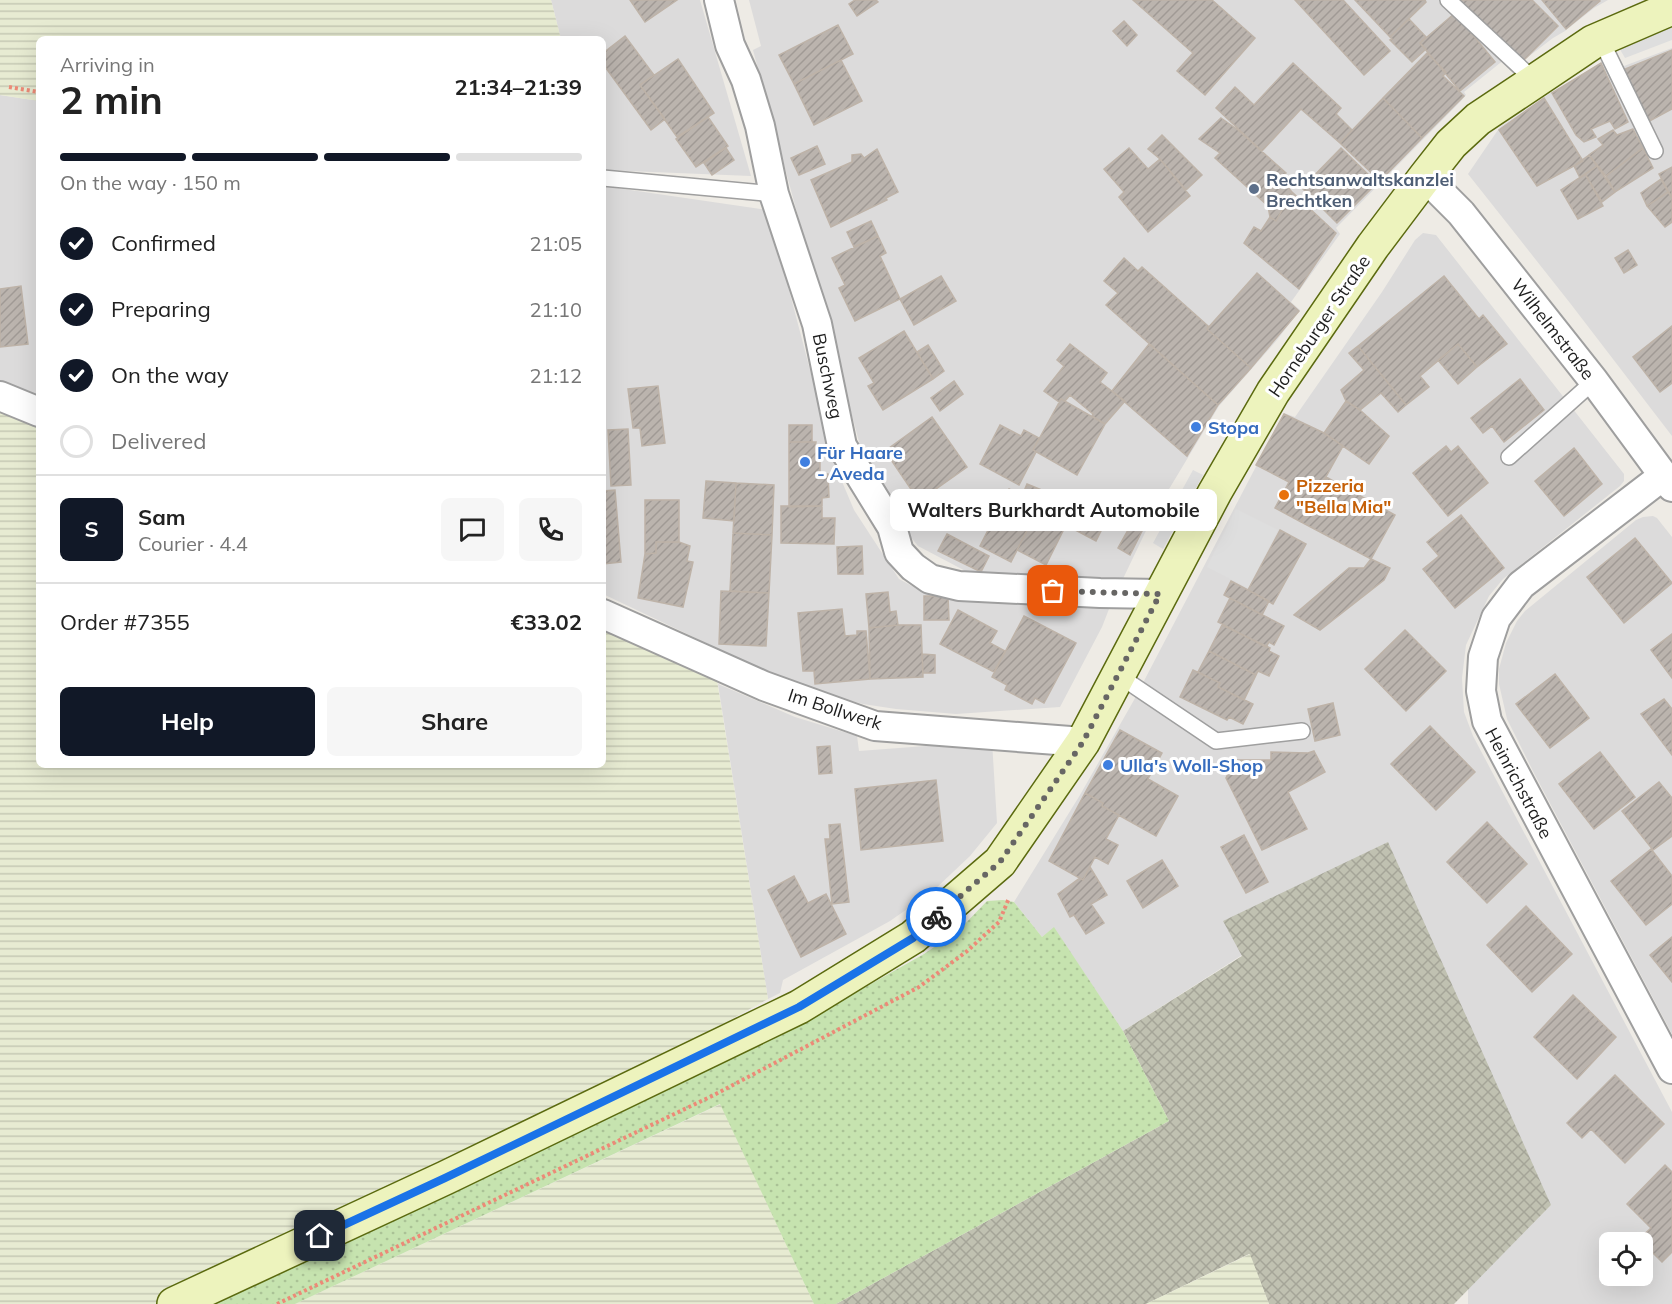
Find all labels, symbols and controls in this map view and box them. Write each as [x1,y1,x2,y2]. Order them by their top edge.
text: Arriving in [60,52,155,77]
text: 21:34–21:39 [454,73,582,101]
text: 2 min [60,75,163,124]
place label: Rechtsanwaltskanzlei Brechtken [1266,168,1454,212]
text: On the way · 150 m [60,170,241,195]
marker: Rechtsanwaltskanzlei Brechtken [1247,182,1261,196]
icon: check [60,227,93,260]
text: Confirmed [111,229,216,257]
text: 21:05 [529,231,582,256]
street label: Horneburger Straße [1263,251,1375,401]
street label: Wilhelmstraße [1506,274,1600,384]
icon: check [60,293,93,326]
text: Preparing [111,295,211,323]
text: 21:10 [529,297,582,322]
street label: Buschweg [808,331,848,421]
icon: check [60,359,93,392]
text: On the way [111,361,229,389]
text: 21:12 [529,363,582,388]
place label: Stopa [1208,416,1259,439]
marker: Stopa [1189,420,1203,434]
text: Delivered [111,427,206,455]
place label: Für Haare - Aveda [817,441,903,485]
marker: Für Haare - Aveda [798,455,812,469]
place label: Pizzeria "Bella Mia" [1296,474,1391,518]
marker: Pizzeria "Bella Mia" [1277,488,1291,502]
callout: Walters Burkhardt Automobile [890,489,1216,531]
text: Walters Burkhardt Automobile [907,497,1200,522]
button: chat [441,498,504,561]
button: phone [519,498,582,561]
text: Sam [138,503,186,531]
text: S [84,515,99,543]
text: Courier · 4.4 [138,531,248,556]
pin [1027,565,1078,616]
icon: bag [1036,574,1069,607]
text: Order #7355 [60,608,190,636]
text: €33.02 [511,608,582,636]
street label: Im Bollwerk [785,683,886,735]
button: Help [60,687,315,756]
button: Share [327,687,582,756]
street label: Heinrichstraße [1480,724,1558,842]
place label: Ulla's Woll-Shop [1120,754,1263,777]
marker: Ulla's Woll-Shop [1101,758,1115,772]
courier [906,887,966,947]
icon: bike [920,901,953,934]
pin [294,1210,345,1261]
icon: home [303,1219,336,1252]
map controls [1599,1232,1653,1286]
button: locate [1599,1232,1653,1286]

